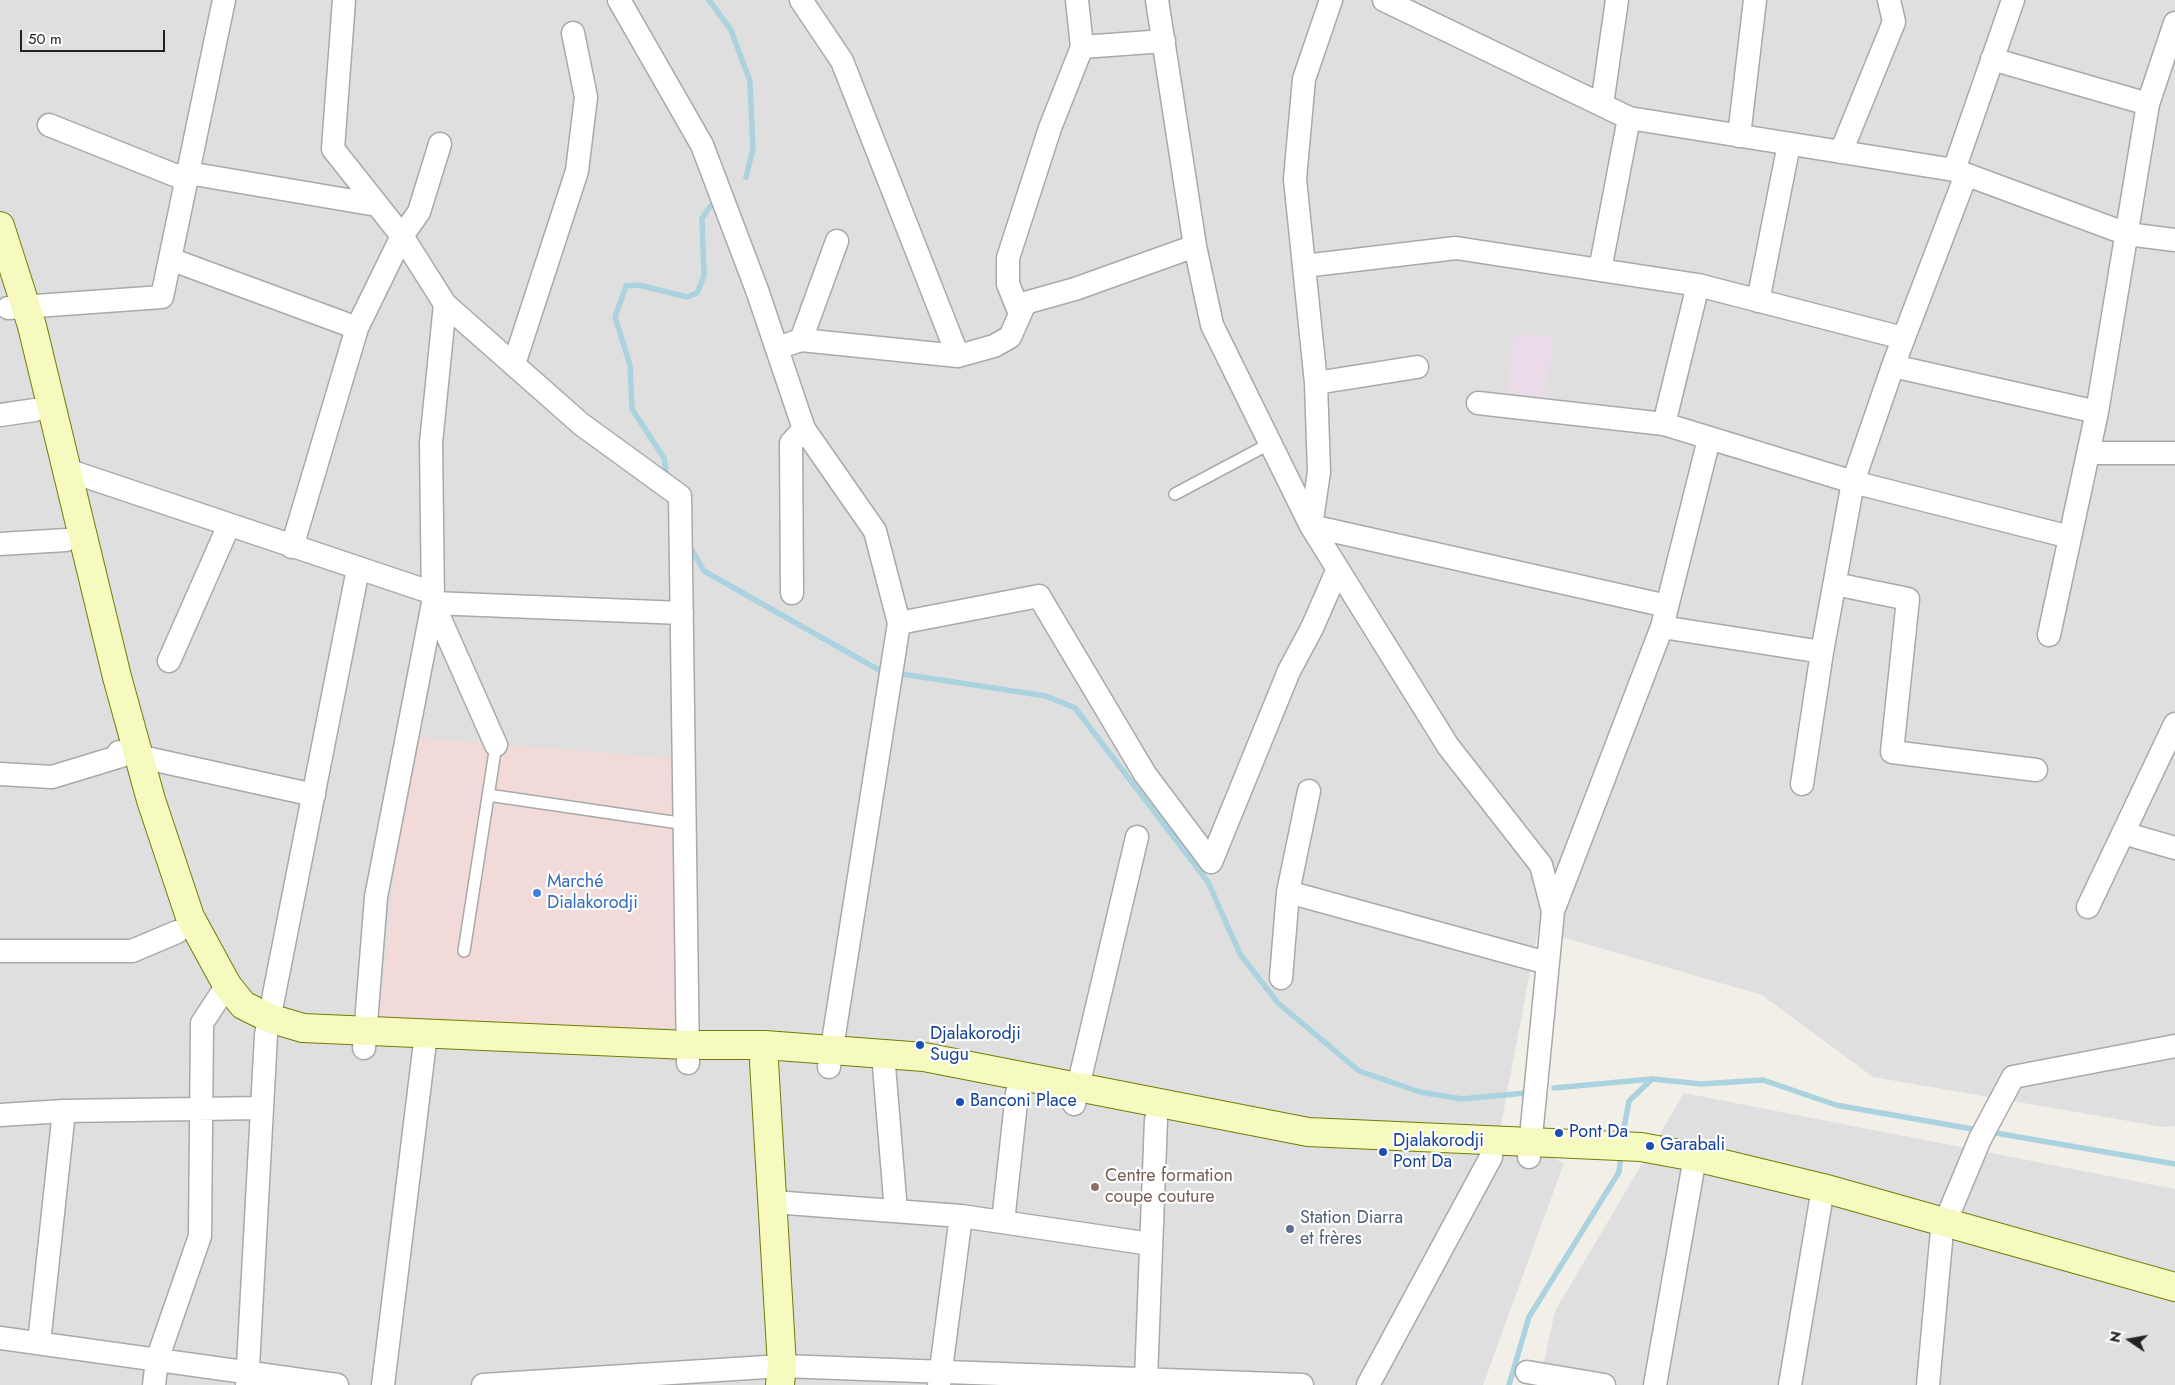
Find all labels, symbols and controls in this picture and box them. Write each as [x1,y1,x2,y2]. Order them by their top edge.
scale bar [22,20,168,52]
text: 50 m [28,28,62,50]
place label: Marché Dialakorodji [547,872,638,914]
marker: Marché Dialakorodji [531,887,543,899]
place label: Djalakorodji Sugu [930,1024,1021,1066]
marker: Djalakorodji Sugu [914,1039,926,1051]
place label: Banconi Place [970,1091,1077,1113]
marker: Banconi Place [954,1096,966,1108]
place label: Pont Da [1569,1122,1628,1144]
marker: Pont Da [1553,1127,1565,1139]
place label: Djalakorodji Pont Da [1393,1131,1484,1174]
place label: Garabali [1660,1135,1725,1157]
marker: Garabali [1644,1140,1656,1152]
marker: Djalakorodji Pont Da [1377,1146,1389,1158]
place label: Centre formation coupe couture [1105,1166,1233,1208]
marker: Centre formation coupe couture [1089,1181,1101,1193]
place label: Station Diarra et frères [1300,1208,1403,1250]
marker: Station Diarra et frères [1284,1223,1296,1235]
north arrow [2105,1315,2155,1365]
text: N [2104,1329,2126,1344]

